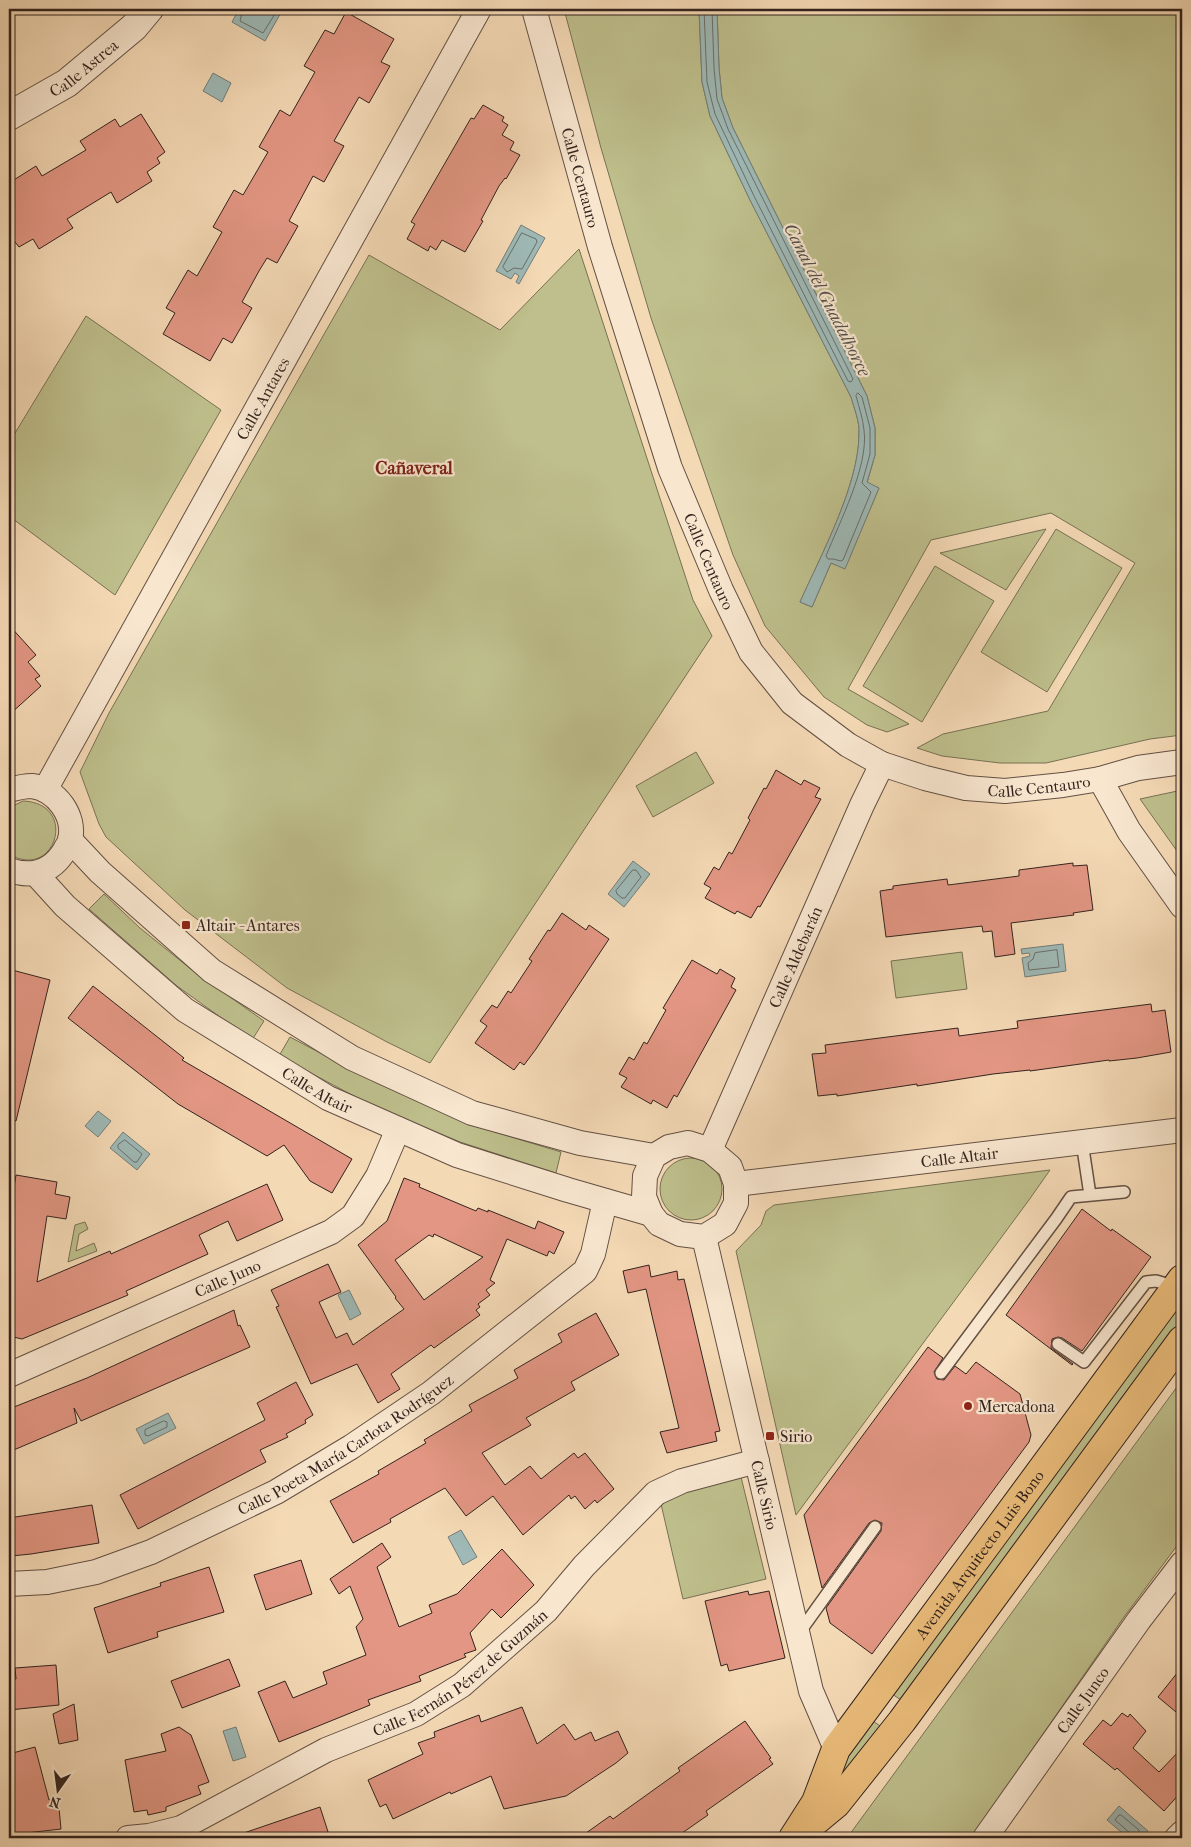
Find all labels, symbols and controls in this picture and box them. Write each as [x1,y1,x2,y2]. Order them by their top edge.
street label: Calle Astrea [46,35,122,101]
street label: Calle Centauro [558,125,604,230]
water label: Canal del Guadalhorce [779,220,875,381]
street label: Calle Antares [232,354,293,443]
district label: Cañaveral [375,458,454,479]
street label: Calle Centauro [680,510,738,613]
street label: Calle Centauro [987,771,1092,801]
street label: Calle Aldebarán [764,903,826,1011]
place label: Altair - Antares [195,916,300,935]
marker: Altair - Antares [180,919,192,931]
street label: Calle Altair [279,1063,355,1117]
street label: Calle Altair [920,1143,999,1171]
street label: Calle Juno [191,1255,263,1301]
street label: Calle Poeta María Carlota Rodríguez [234,1370,457,1519]
place label: Mercadona [978,1397,1056,1416]
marker: Mercadona [962,1400,974,1412]
place label: Sirio [780,1427,812,1446]
marker: Sirio [764,1430,776,1442]
street label: Calle Sirio [747,1458,782,1532]
street label: Avenida Arquitecto Luis Bono [910,1466,1048,1643]
street label: Calle Fernán Pérez de Guzmán [370,1604,552,1740]
street label: Calle Junco [1052,1663,1113,1737]
north arrow [32,1764,82,1814]
text: N [47,1793,62,1812]

